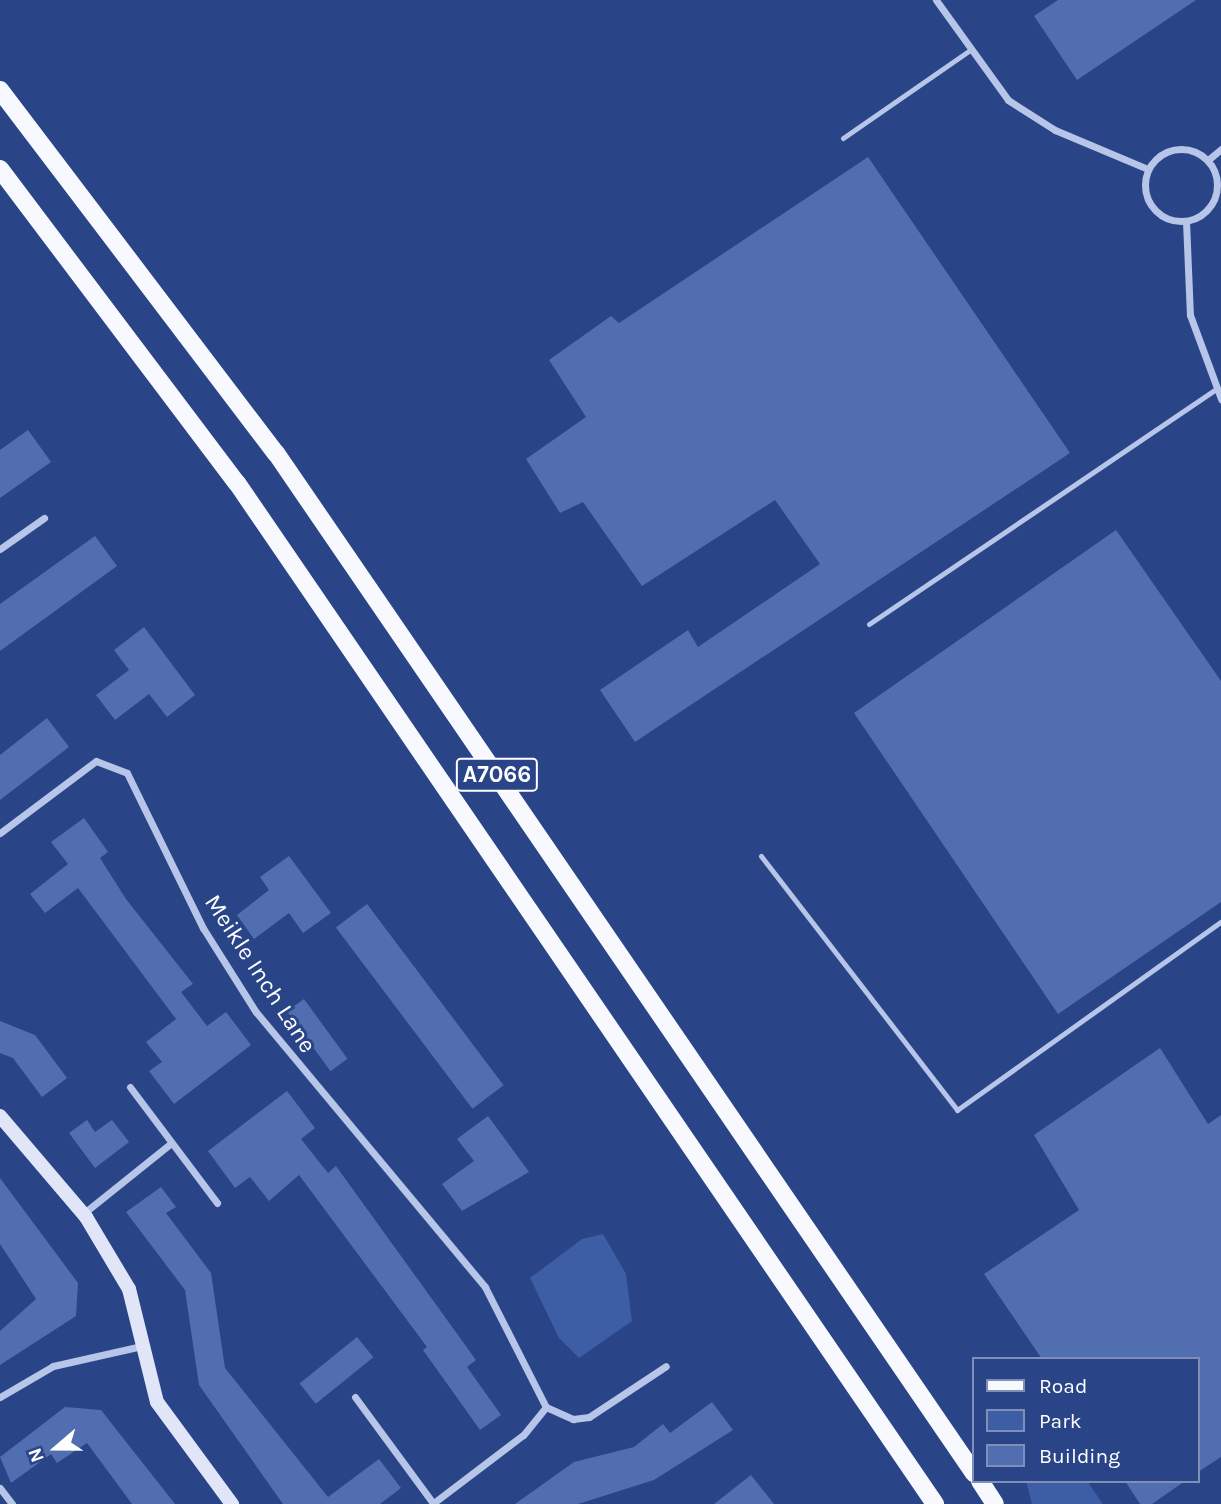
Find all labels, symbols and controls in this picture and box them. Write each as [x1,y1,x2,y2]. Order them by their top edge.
road number: A7066 [455,755,539,794]
street label: Meikle Inch Lane [198,889,322,1059]
legend [972,1357,1200,1483]
text: Road [1039,1374,1087,1398]
text: Park [1039,1409,1082,1433]
north arrow [21,1413,91,1483]
text: Building [1039,1444,1120,1468]
text: N [24,1445,49,1465]

